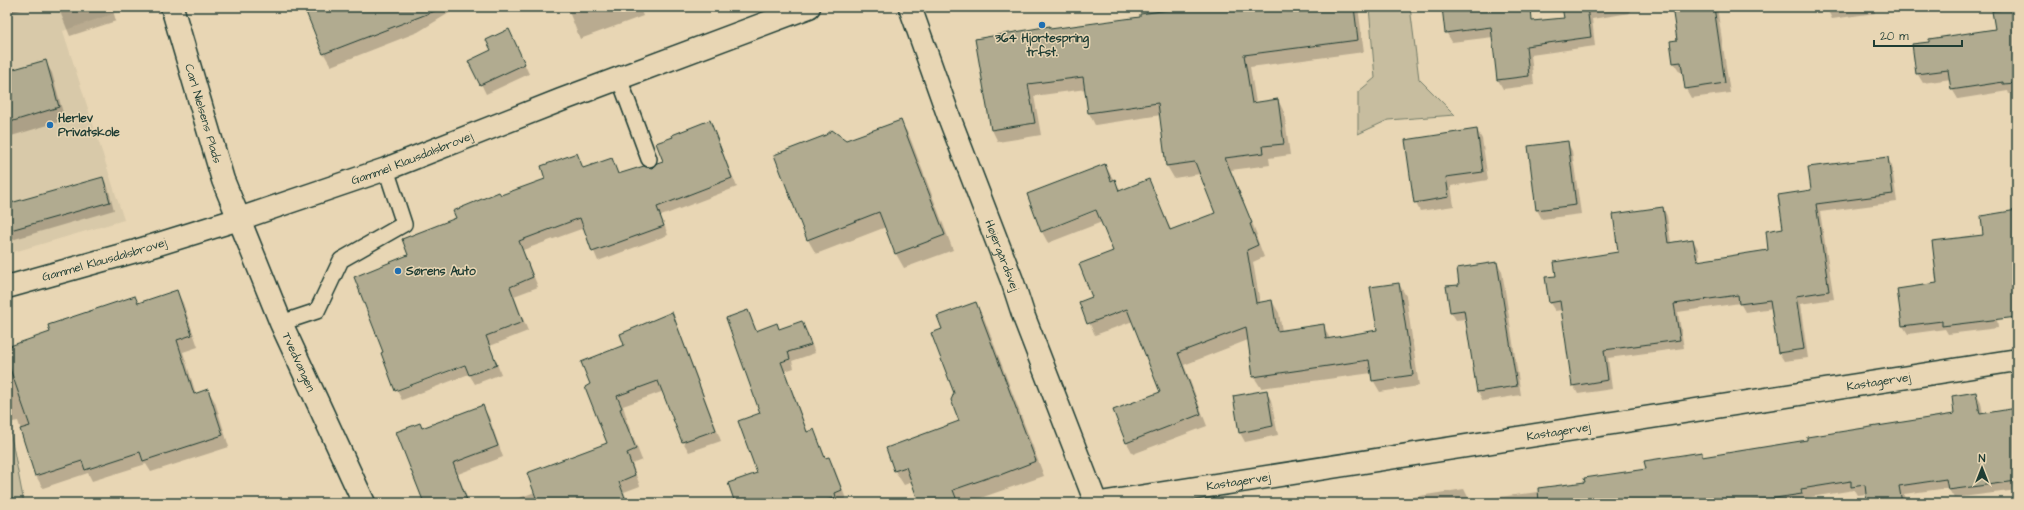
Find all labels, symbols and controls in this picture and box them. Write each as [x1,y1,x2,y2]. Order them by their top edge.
marker: 364 Hjortespring trfst. [1037,20,1047,30]
scale bar [1874,22,1962,48]
text: 20 m [1880,28,1909,45]
place label: 364 Hjortespring trfst. [994,30,1090,61]
street label: Carl Nielsens Plads [180,62,226,165]
place label: Herlev Privatskole [58,110,120,141]
marker: Herlev Privatskole [45,120,55,130]
street label: Gammel Klausdalsbrovej [349,127,476,189]
street label: Højergårdsvej [980,217,1023,294]
street label: Gammel Klausdalsbrovej [40,234,170,286]
place label: Sørens Auto [405,263,476,280]
marker: Sørens Auto [393,266,403,276]
street label: Tvedvangen [277,330,319,394]
street label: Kastagervej [1845,369,1913,395]
street label: Kastagervej [1525,418,1593,445]
north arrow [1962,448,2002,488]
text: N [1979,451,1986,466]
street label: Kastagervej [1205,468,1272,495]

